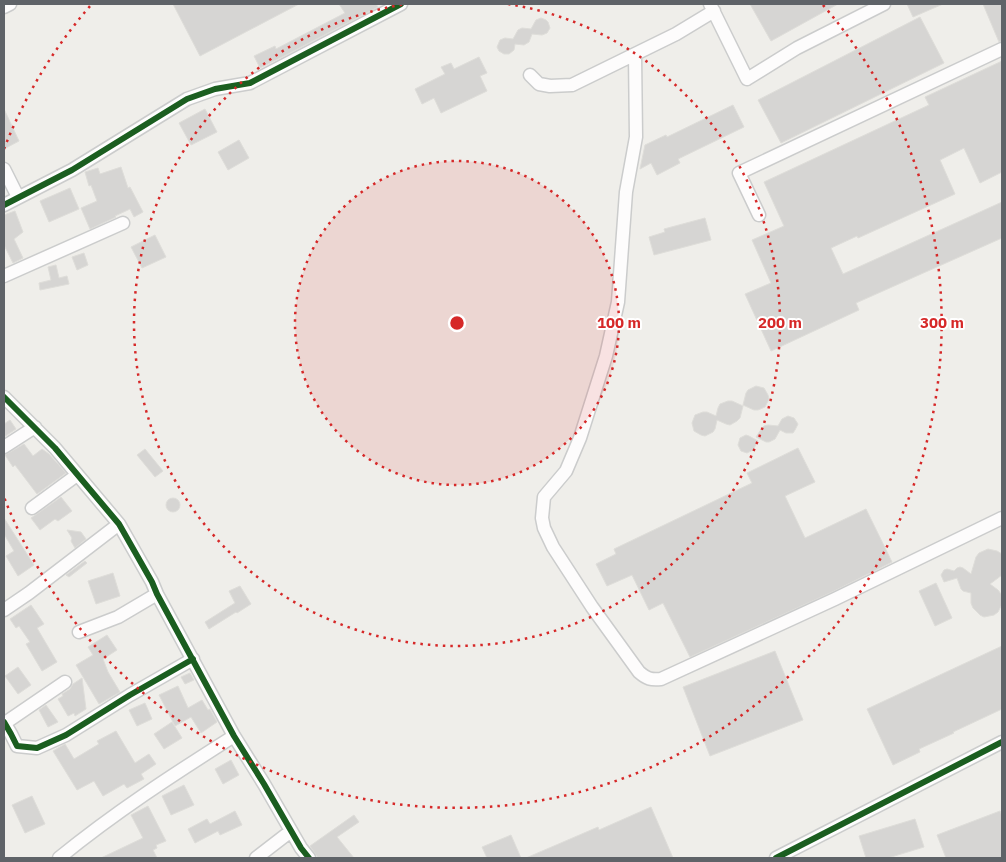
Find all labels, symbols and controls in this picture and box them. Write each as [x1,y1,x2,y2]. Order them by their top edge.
text: 100 m [597,313,641,332]
text: 200 m [758,313,802,332]
text: 300 m [920,313,964,332]
centre of rings [448,314,466,332]

